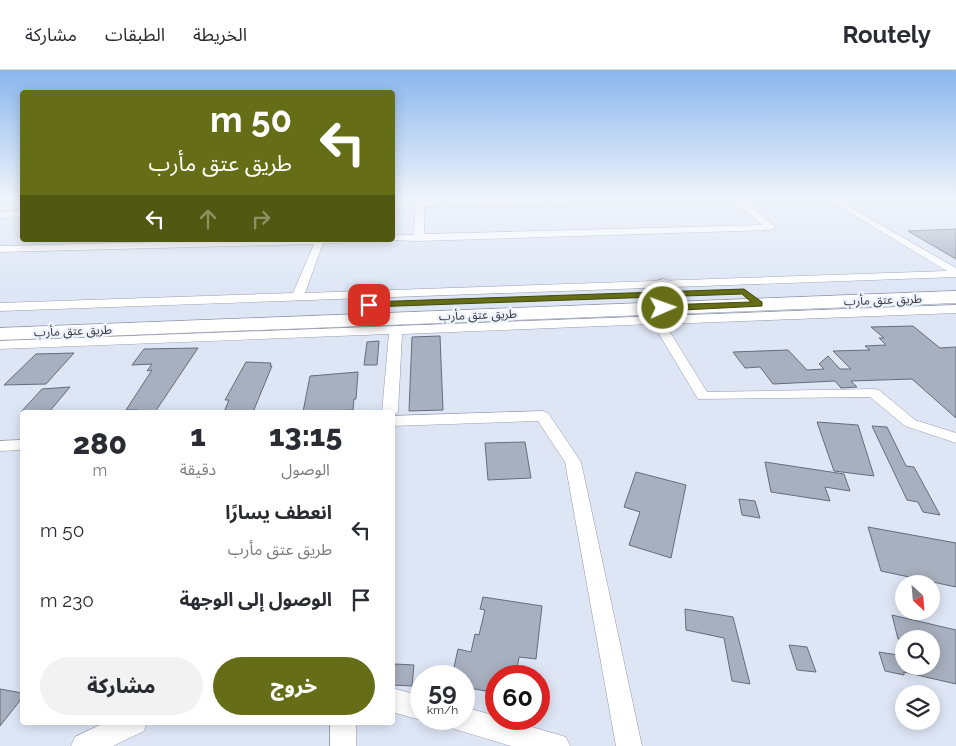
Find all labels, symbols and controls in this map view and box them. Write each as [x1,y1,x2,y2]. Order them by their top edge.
text: Routely [843,20,931,49]
text: مشاركة [25,24,77,45]
text: الطبقات [105,24,165,45]
text: الخريطة [193,24,247,45]
text: 50 m [210,99,292,140]
icon: left [310,110,375,175]
text: طريق عتق مأرب [149,150,292,176]
icon: left [141,205,169,233]
icon: ahead [194,205,222,233]
icon: right [247,205,275,233]
position arrow [636,281,688,333]
pin [348,284,390,326]
icon: arrive [355,291,383,319]
street label: طريق عتق مأرب [844,291,922,309]
street label: طريق عتق مأرب [439,306,517,324]
street label: طريق عتق مأرب [34,322,112,340]
text: 1 [190,418,206,453]
text: 13:15 [269,418,342,453]
text: 280 [73,426,127,461]
text: دقيقة [180,460,216,479]
text: الوصول [281,460,330,479]
text: m [93,461,107,480]
text: انعطف يسارًا [225,501,332,523]
icon: left [347,516,375,544]
text: 50 m [40,519,84,541]
text: طريق عتق مأرب [228,540,332,559]
north arrow [895,575,940,620]
map controls [895,575,940,730]
icon: arrive [347,586,375,614]
text: الوصول إلى الوجهة [179,588,332,610]
text: 230 m [40,589,94,611]
button: search [895,630,940,675]
button: مشاركة [40,657,203,715]
button: خروج [213,657,375,715]
speed limit sign: 60 [485,665,550,730]
text: 59 [428,676,457,706]
button: layers [895,685,940,730]
text: km/h [427,703,458,717]

